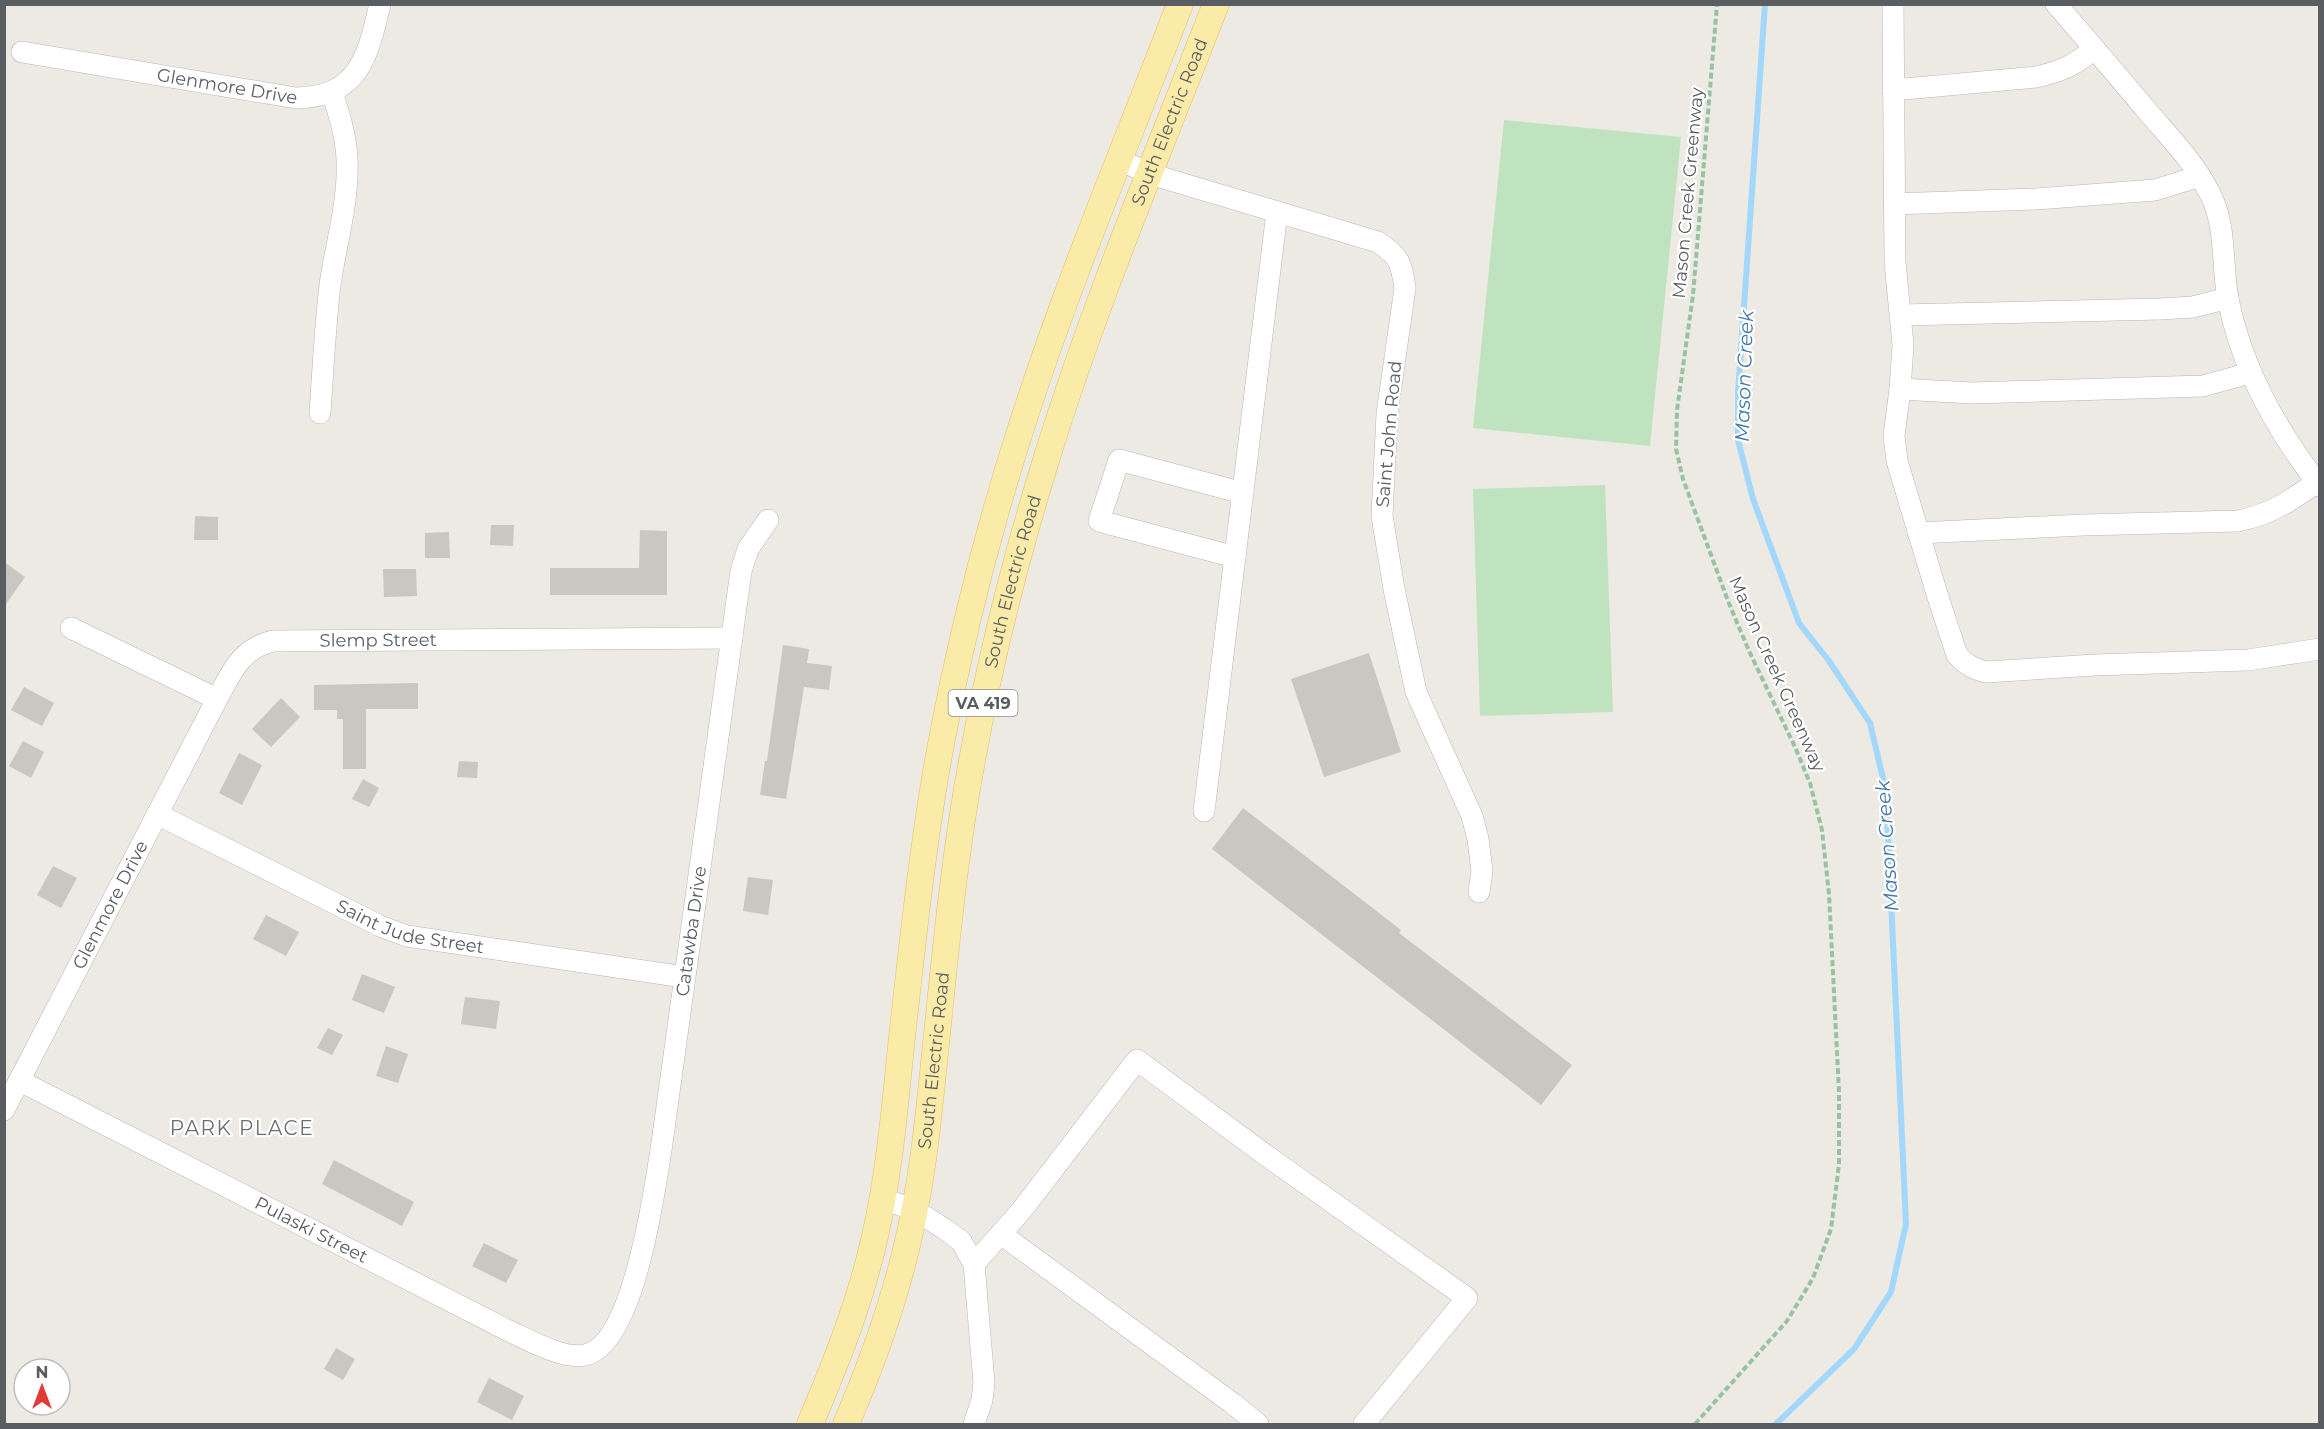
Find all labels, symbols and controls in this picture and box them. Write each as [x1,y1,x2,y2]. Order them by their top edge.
street label: South Electric Road [1127,35,1212,209]
street label: Glenmore Drive [155,64,299,109]
street label: Mason Creek Greenway [1668,86,1708,299]
water label: Mason Creek [1730,309,1758,442]
street label: Saint John Road [1372,360,1406,508]
street label: South Electric Road [980,492,1046,670]
street label: Mason Creek Greenway [1724,573,1830,775]
street label: Slemp Street [320,629,437,652]
road number: VA 419 [948,690,1018,716]
water label: Mason Creek [1870,778,1904,913]
street label: Glenmore Drive [68,837,153,973]
street label: Catawba Drive [671,864,711,998]
street label: Saint Jude Street [333,895,486,958]
street label: South Electric Road [914,971,954,1150]
district label: PARK PLACE [170,1116,314,1140]
street label: Pulaski Street [251,1192,371,1268]
north arrow [12,1357,72,1417]
text: N [36,1363,48,1382]

